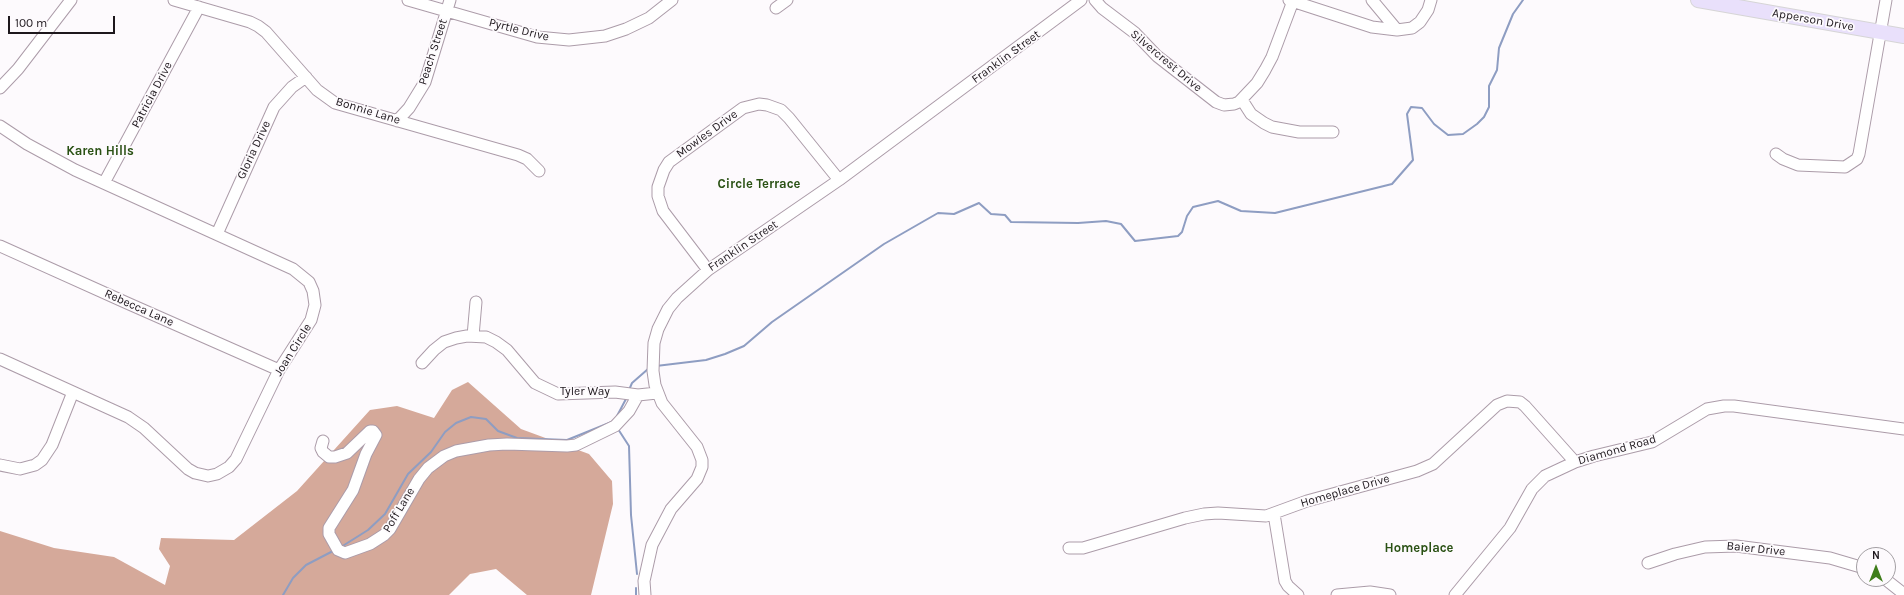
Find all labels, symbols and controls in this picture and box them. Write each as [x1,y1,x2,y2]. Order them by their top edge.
street label: Apperson Drive [1771,6,1855,34]
scale bar [10,8,117,34]
text: 100 m [15,16,47,30]
street label: Pyrtle Drive [487,16,551,44]
street label: Peach Street [416,17,450,87]
street label: Franklin Street [969,27,1043,87]
street label: Silvercrest Drive [1127,27,1205,95]
street label: Patricia Drive [129,59,175,131]
street label: Bonnie Lane [334,94,402,128]
street label: Mowles Drive [674,107,740,161]
street label: Gloria Drive [234,118,274,182]
district label: Karen Hills [66,143,134,159]
district label: Circle Terrace [718,176,800,192]
street label: Franklin Street [705,217,781,275]
street label: Rebecca Lane [102,286,176,330]
street label: Joan Circle [271,321,315,379]
street label: Tyler Way [560,385,610,399]
street label: Diamond Road [1576,432,1658,468]
street label: Homeplace Drive [1299,471,1391,511]
street label: Poff Lane [380,485,418,535]
street label: Baier Drive [1726,539,1786,559]
district label: Homeplace [1384,540,1454,556]
north arrow [1856,547,1896,587]
text: N [1872,549,1880,562]

